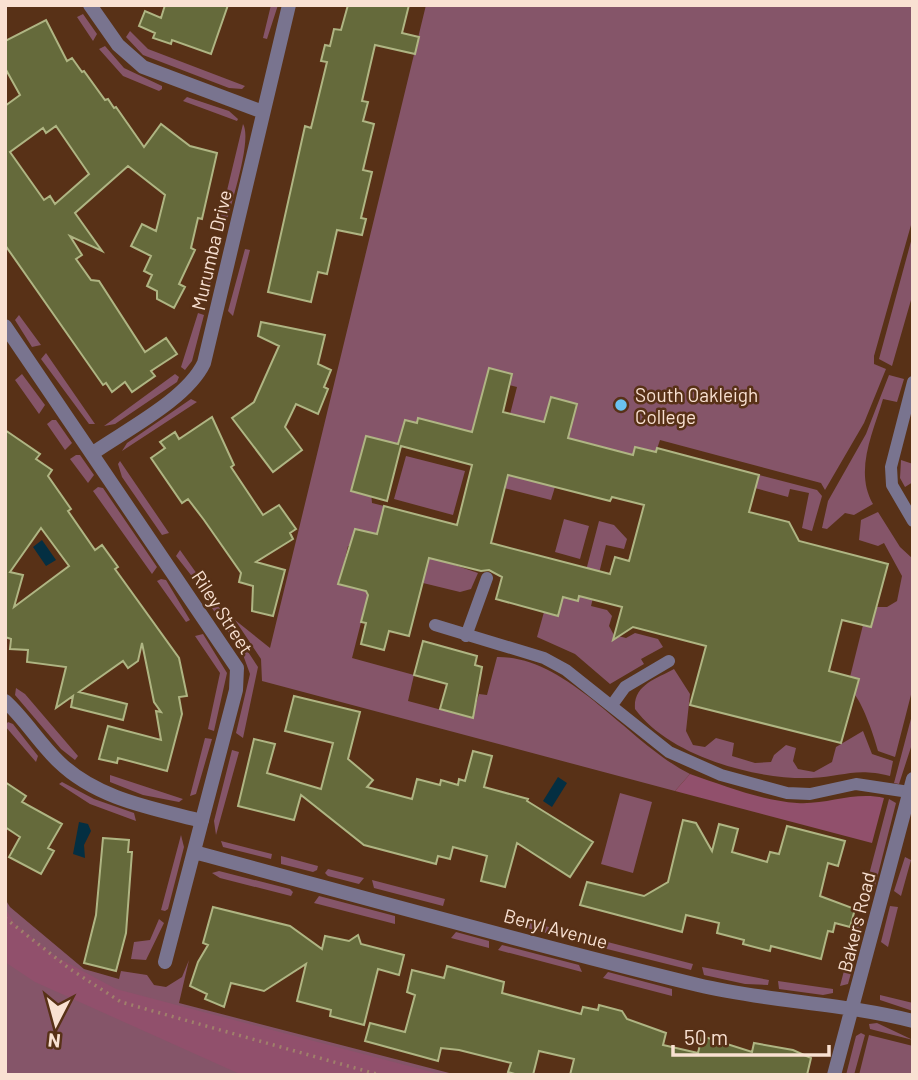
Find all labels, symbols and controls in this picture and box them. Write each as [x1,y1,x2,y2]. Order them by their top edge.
street label: Murumba Drive [186,188,236,312]
place label: South Oakleigh College [635,383,758,428]
marker: South Oakleigh College [613,397,629,413]
street label: Riley Street [187,566,259,658]
street label: Bakers Road [832,869,880,975]
street label: Beryl Avenue [501,903,611,953]
north arrow [21,989,91,1059]
scale bar [673,1014,829,1058]
text: 50 m [684,1024,728,1049]
text: N [47,1029,62,1054]

